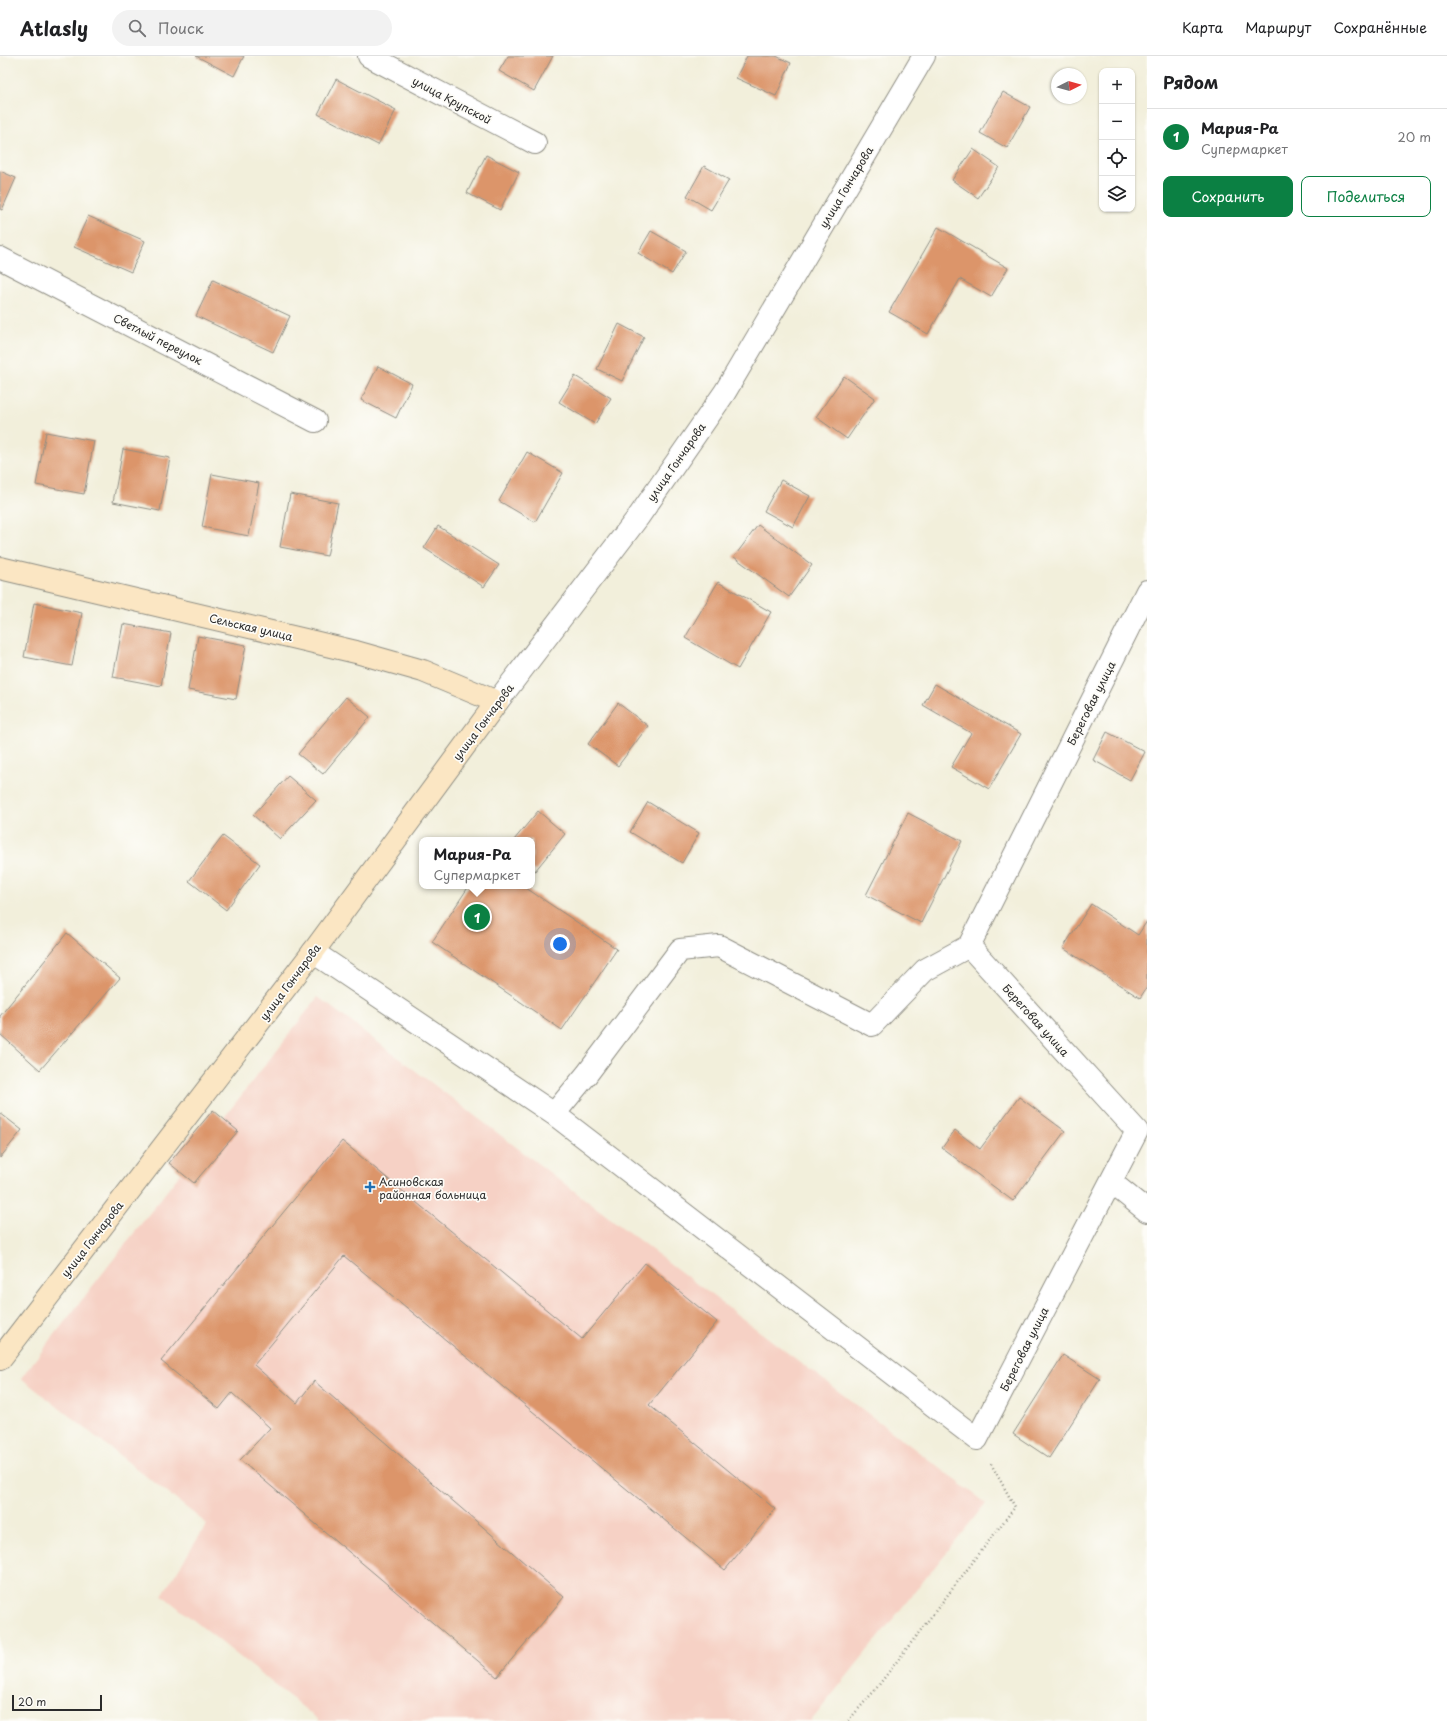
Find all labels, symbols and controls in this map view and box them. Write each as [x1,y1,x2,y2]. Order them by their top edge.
search box [112,10,392,46]
text: Atlasly [20,14,88,42]
text: Поиск [158,16,204,39]
icon: search [126,17,148,39]
text: Карта [1182,17,1223,38]
text: Маршрут [1245,17,1311,38]
text: Сохранённые [1333,17,1427,38]
north arrow [1051,68,1087,104]
map controls [1099,68,1135,212]
button: + [1099,68,1135,104]
text: Рядом [1163,69,1218,95]
street label: улица Крупской [409,72,495,128]
button: − [1099,104,1135,140]
text: Мария-Ра [1201,116,1279,139]
text: 1 [1173,127,1179,146]
text: 20 m [1397,127,1431,146]
text: Супермаркет [1201,139,1288,158]
button: locate [1099,140,1135,176]
street label: улица Гончарова [815,143,877,231]
button: layers [1099,176,1135,212]
button: Сохранить [1163,176,1293,217]
button: Поделиться [1301,176,1431,217]
street label: Светлый переулок [110,309,206,369]
street label: улица Гончарова [643,419,710,505]
street label: Сельская улица [208,609,295,645]
street label: Береговая улица [1062,658,1120,748]
street label: улица Гончарова [448,680,518,764]
popup [419,837,535,889]
text: Мария-Ра [434,842,511,865]
text: Супермаркет [434,865,520,884]
pin: 1 [464,902,490,932]
your location [550,934,570,954]
street label: улица Гончарова [255,940,325,1024]
street label: Береговая улица [999,980,1073,1060]
place label: Асиновская районная больница [379,1173,486,1203]
marker: Асиновская районная больница [364,1181,376,1193]
street label: улица Гончарова [57,1197,127,1281]
street label: Береговая улица [995,1304,1053,1394]
scale bar [12,1693,102,1712]
text: 20 m [18,1693,46,1710]

